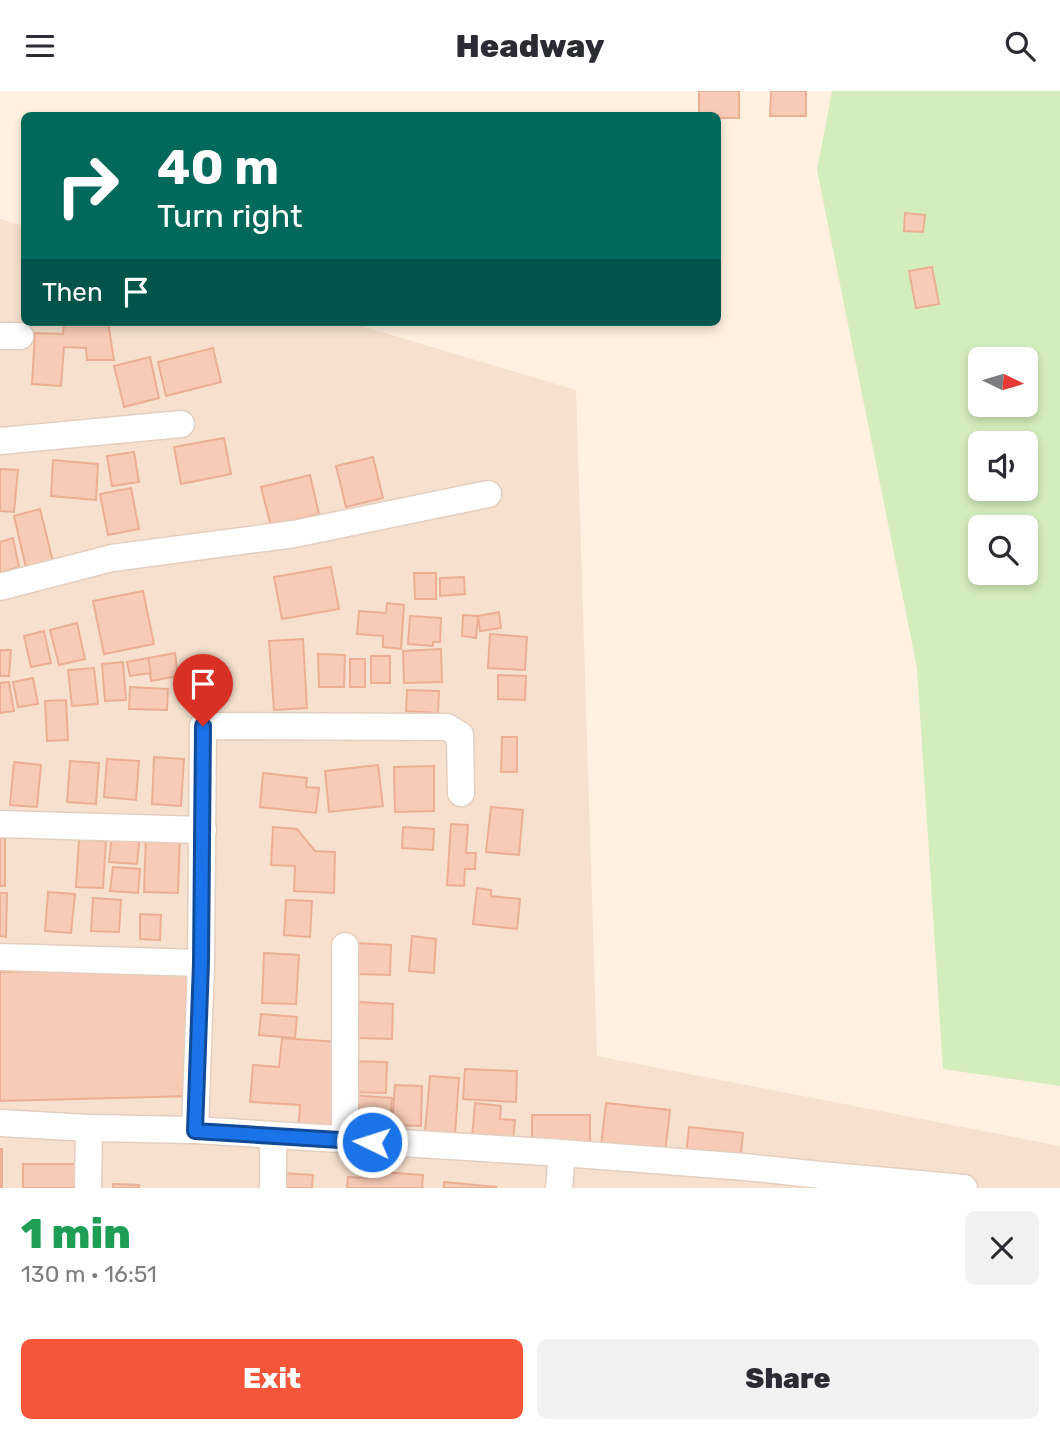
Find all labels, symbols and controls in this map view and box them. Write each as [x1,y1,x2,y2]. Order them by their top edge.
icon: menu [21,27,59,65]
text: Headway [455,27,605,65]
icon: search [1001,27,1039,65]
text: 40 m [157,138,279,196]
icon: right [42,140,133,231]
text: Turn right [157,197,302,235]
icon: arrive [117,273,155,311]
text: Then [42,277,103,308]
north arrow [968,347,1038,417]
map controls [968,347,1038,585]
button: sound [968,431,1038,501]
button: search [968,515,1038,585]
pin [173,654,233,726]
icon: arrive [184,665,222,703]
position arrow [335,1105,409,1179]
text: 1 min [21,1209,131,1259]
button: close [965,1211,1039,1285]
text: 130 m · 16:51 [21,1260,157,1288]
button: Exit [21,1339,523,1419]
button: Share [537,1339,1039,1419]

